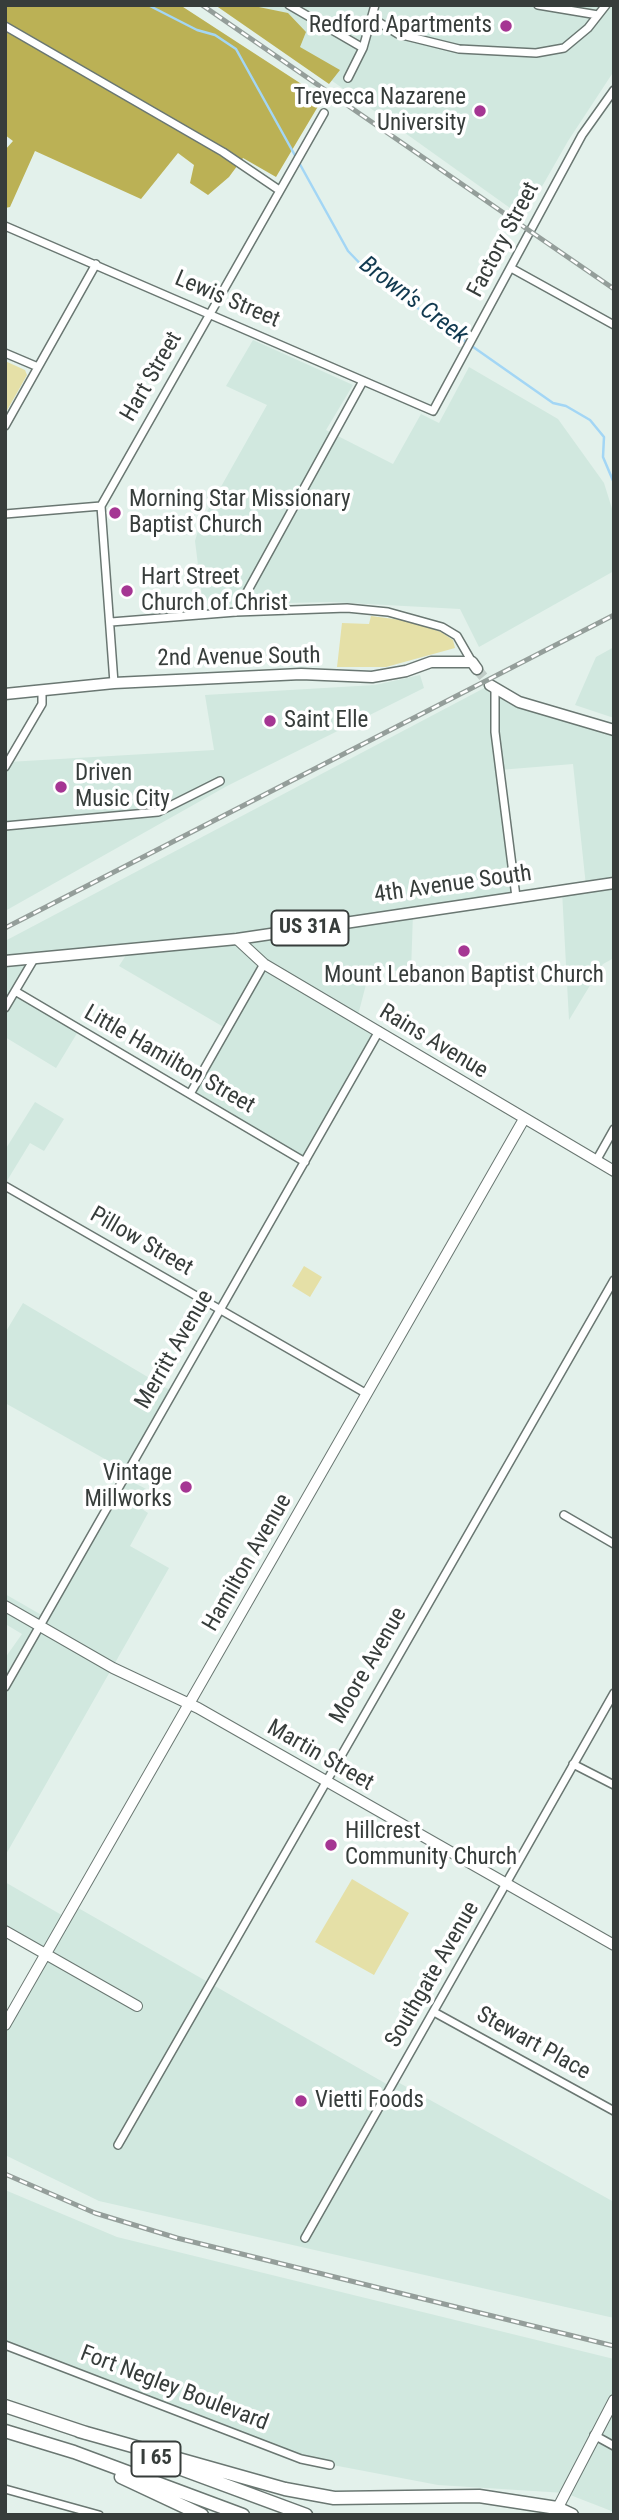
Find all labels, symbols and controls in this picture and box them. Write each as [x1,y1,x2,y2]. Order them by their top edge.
place label: Redford Apartments [309,12,492,40]
marker: Redford Apartments [498,18,514,34]
place label: Trevecca Nazarene University [294,84,466,138]
marker: Trevecca Nazarene University [472,103,488,119]
street label: Factory Street [462,178,546,302]
water label: Brown's Creek [353,251,473,351]
street label: Lewis Street [170,265,284,335]
street label: Hart Street [115,327,189,427]
place label: Morning Star Missionary Baptist Church [129,486,351,540]
marker: Morning Star Missionary Baptist Church [107,505,123,521]
place label: Hart Street Church of Christ [141,564,288,618]
marker: Hart Street Church of Christ [119,583,135,599]
street label: 2nd Avenue South [157,643,321,673]
place label: Saint Elle [284,707,368,735]
marker: Saint Elle [262,713,278,729]
place label: Driven Music City [75,760,170,814]
marker: Driven Music City [53,779,69,795]
street label: 4th Avenue South [373,860,533,910]
road number: US 31A [272,911,348,946]
marker: Mount Lebanon Baptist Church [456,943,472,959]
place label: Mount Lebanon Baptist Church [324,962,604,990]
street label: Rains Avenue [374,999,492,1085]
street label: Little Hamilton Street [79,1000,259,1120]
street label: Pillow Street [85,1201,197,1283]
street label: Merritt Avenue [130,1286,220,1414]
place label: Vintage Millworks [84,1460,172,1514]
marker: Vintage Millworks [178,1479,194,1495]
street label: Hamilton Avenue [198,1489,298,1637]
street label: Moore Avenue [325,1603,413,1729]
street label: Martin Street [262,1714,378,1798]
place label: Hillcrest Community Church [345,1818,517,1872]
marker: Hillcrest Community Church [323,1837,339,1853]
street label: Southgate Avenue [380,1897,486,2053]
street label: Stewart Place [471,2001,595,2087]
place label: Vietti Foods [315,2087,424,2115]
marker: Vietti Foods [293,2093,309,2109]
street label: Fort Negley Boulevard [76,2340,272,2438]
road number: I 65 [132,2442,180,2476]

